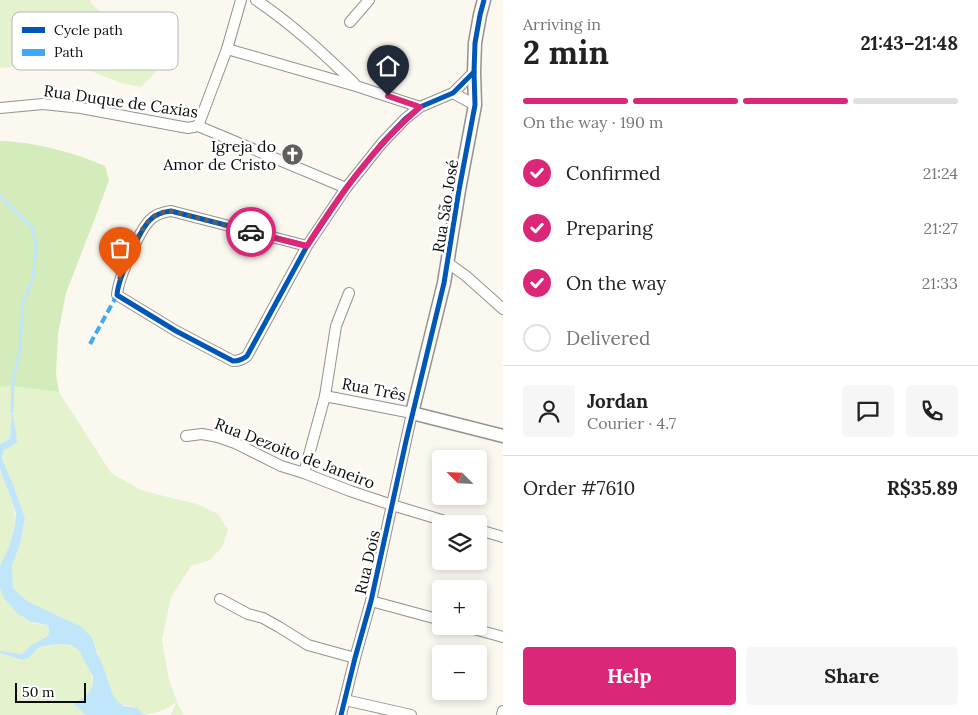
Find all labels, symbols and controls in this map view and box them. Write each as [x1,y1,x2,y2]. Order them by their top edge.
legend [12,12,178,70]
text: Arriving in [523,14,601,34]
text: Cycle path [54,21,123,39]
text: 21:43–21:48 [860,31,958,55]
text: 2 min [523,32,609,73]
text: Path [54,43,83,61]
pin [367,45,409,96]
icon: home [374,52,402,80]
street label: Rua Duque de Caxias [43,80,199,122]
text: On the way · 190 m [523,112,663,132]
place label: Igreja do Amor de Cristo [162,136,276,174]
church icon: Igreja do Amor de Cristo [280,143,304,167]
street label: Rua São José [428,158,462,254]
icon: check [523,159,551,187]
text: Confirmed [566,161,661,185]
text: 21:24 [923,163,958,183]
courier [226,207,276,257]
icon: check [523,214,551,242]
text: Preparing [566,216,653,240]
icon: car [237,218,265,246]
text: 21:27 [924,218,958,238]
pin [99,227,141,278]
icon: bag [106,234,134,262]
icon: check [523,269,551,297]
text: On the way [566,271,666,295]
text: 21:33 [922,273,958,293]
text: Delivered [566,326,650,350]
street label: Rua Três [340,373,408,405]
button: person [523,385,575,437]
button: chat [842,385,894,437]
button: phone [906,385,958,437]
text: Jordan [587,389,648,413]
street label: Rua Dezoito de Janeiro [212,413,378,493]
text: Courier · 4.7 [587,413,676,433]
north arrow [432,450,488,505]
map controls [432,450,487,700]
text: Order #7610 [523,476,635,500]
text: R$35.89 [887,476,958,500]
button: layers [432,515,487,570]
street label: Rua Dois [350,528,384,596]
button: + [432,580,487,635]
button: − [432,645,487,700]
button: Help [523,647,736,705]
button: Share [746,647,958,705]
scale bar [15,680,86,703]
text: 50 m [22,683,55,701]

